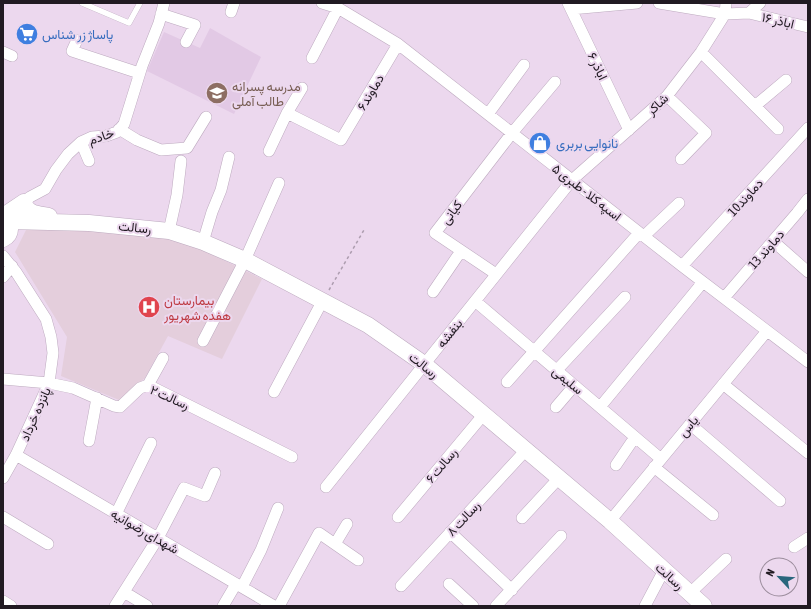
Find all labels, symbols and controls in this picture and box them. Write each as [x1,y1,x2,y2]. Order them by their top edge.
street label: اباذر ۱۶ [760,9,796,32]
supermarket icon: پاساژ زر شناس [14,21,40,47]
place label: پاساژ زر شناس [42,27,113,44]
street label: اباذر ۶ [584,50,611,83]
street label: دماوند۶ [354,72,388,113]
place label: مدرسه پسرانه طالب آملی [232,79,301,110]
school or university icon: مدرسه پسرانه طالب آملی [204,80,230,106]
street label: شاکر [643,91,672,120]
street label: خادم [86,125,117,149]
shop icon: نانوایی بربری [527,130,553,156]
place label: نانوایی بربری [556,136,619,152]
street label: اسپه کلا - طبری ۵ [548,161,624,226]
street label: دماوند10 [725,176,767,220]
street label: کیانی [438,197,466,228]
street label: رسالت [118,218,152,238]
street label: دماوند 13 [745,227,788,273]
place label: بیمارستان هفده شهریور [163,293,231,324]
hospital icon: بیمارستان هفده شهریور [136,294,162,320]
street label: بنفشه [433,316,466,351]
street label: رسالت [405,349,441,382]
street label: سلیمی [549,363,586,398]
street label: رسالت ۲ [147,382,192,414]
street label: پانزده خرداد [17,385,56,444]
street label: یاس [675,413,702,441]
street label: رسالت ۶ [422,445,461,487]
street label: رسالت ۸ [443,498,484,540]
street label: شهدای رضوانیه [108,506,181,558]
north arrow [759,557,799,597]
street label: رسالت [652,560,687,594]
text: N [763,567,777,578]

